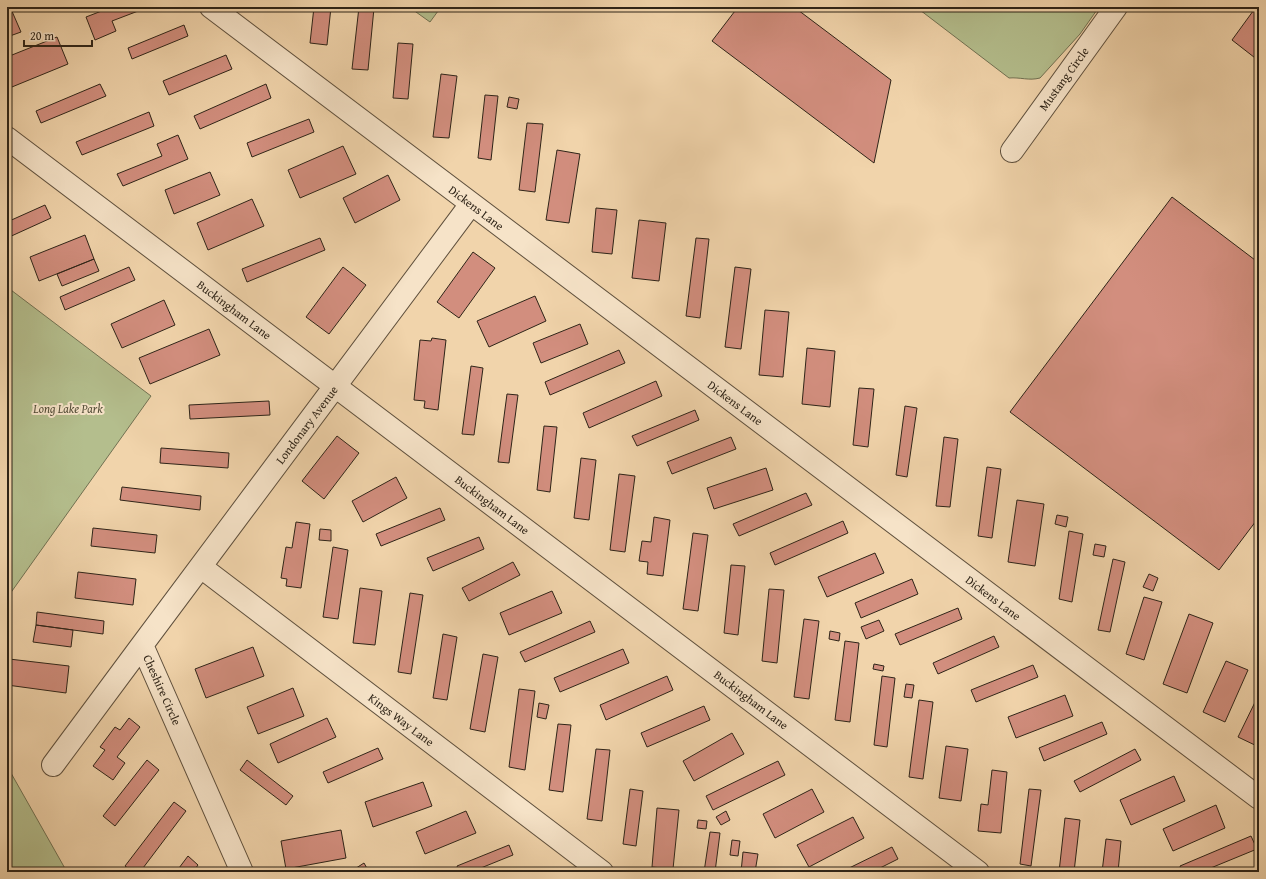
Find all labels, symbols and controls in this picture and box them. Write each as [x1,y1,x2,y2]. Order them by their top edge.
scale bar [24,22,92,48]
text: 20 m [30,27,54,44]
street label: Mustang Circle [1035,43,1093,114]
street label: Dickens Lane [445,181,508,234]
street label: Buckingham Lane [194,276,275,343]
street label: Dickens Lane [704,376,767,429]
street label: Londonary Avenue [271,382,342,467]
park label: Long Lake Park [32,400,103,417]
street label: Buckingham Lane [452,471,533,538]
street label: Dickens Lane [962,571,1025,624]
street label: Cheshire Circle [139,652,186,728]
street label: Buckingham Lane [711,666,792,733]
street label: Kings Way Lane [365,689,438,750]

